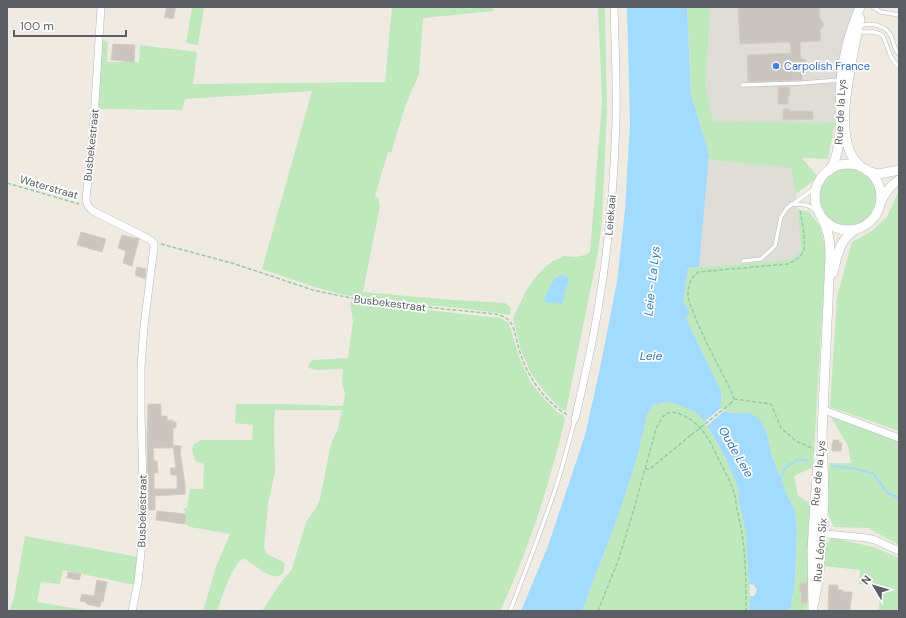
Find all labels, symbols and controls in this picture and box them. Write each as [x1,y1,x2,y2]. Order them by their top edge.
scale bar [14,12,126,38]
text: 100 m [20,18,54,34]
place label: Carpolish France [784,59,870,73]
marker: Carpolish France [771,61,781,71]
street label: Rue de la Lys [831,79,849,145]
street label: Busbekestraat [80,108,102,182]
street label: Waterstraat [18,172,80,202]
street label: Leiekaai [601,194,619,236]
water label: Leie - La Lys [640,245,664,317]
street label: Busbekestraat [353,292,427,314]
water label: Leie [640,348,662,364]
water label: Oude Leie [715,423,757,481]
street label: Rue de la Lys [808,440,828,506]
street label: Busbekestraat [134,474,150,548]
street label: Rue Léon Six [810,517,830,583]
north arrow [854,566,894,606]
text: N [858,572,874,587]

